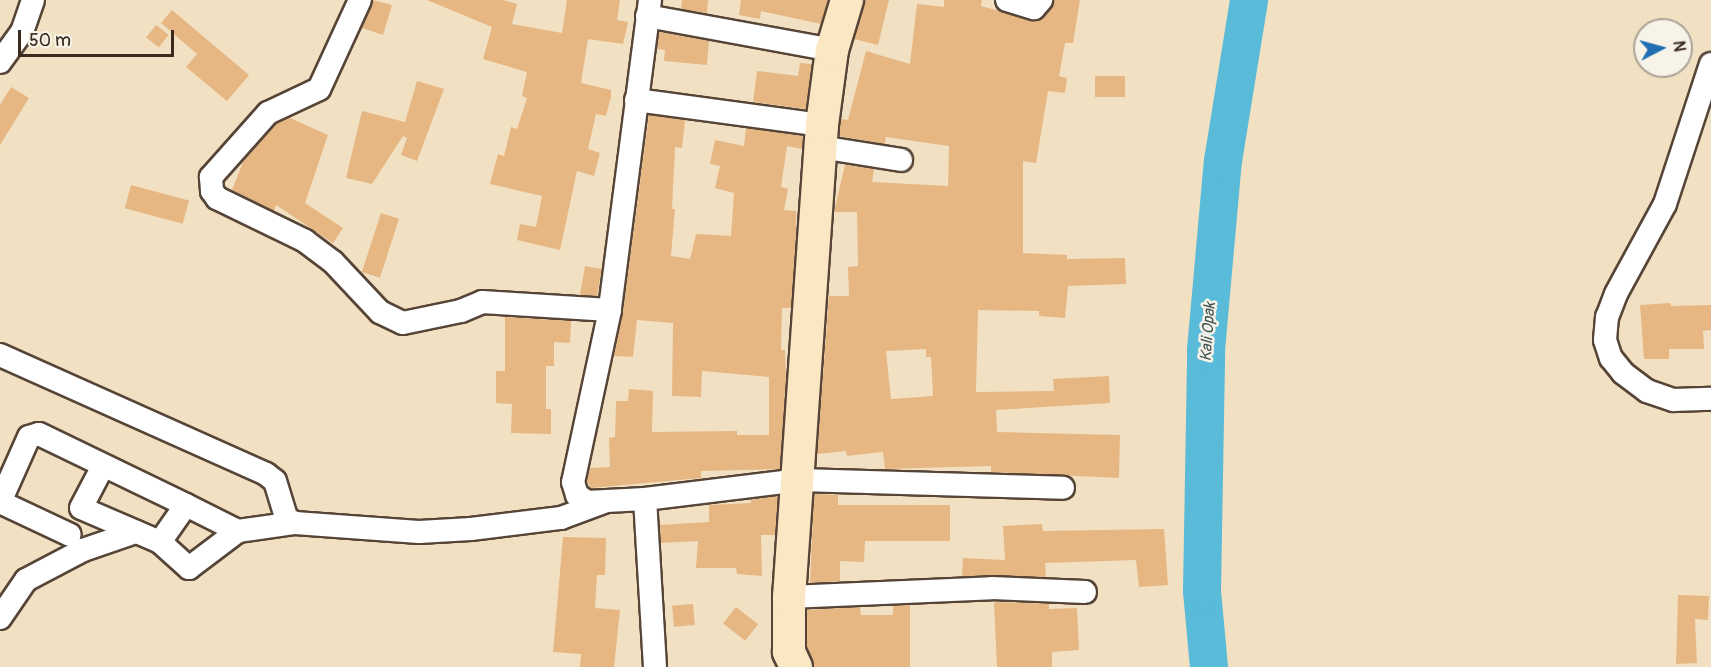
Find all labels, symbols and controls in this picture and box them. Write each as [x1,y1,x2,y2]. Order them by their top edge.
scale bar [21,18,177,56]
north arrow [1633,18,1693,78]
text: 50 m [29,29,71,52]
text: N [1668,40,1689,53]
water label: Kali Opak [1196,302,1220,362]

